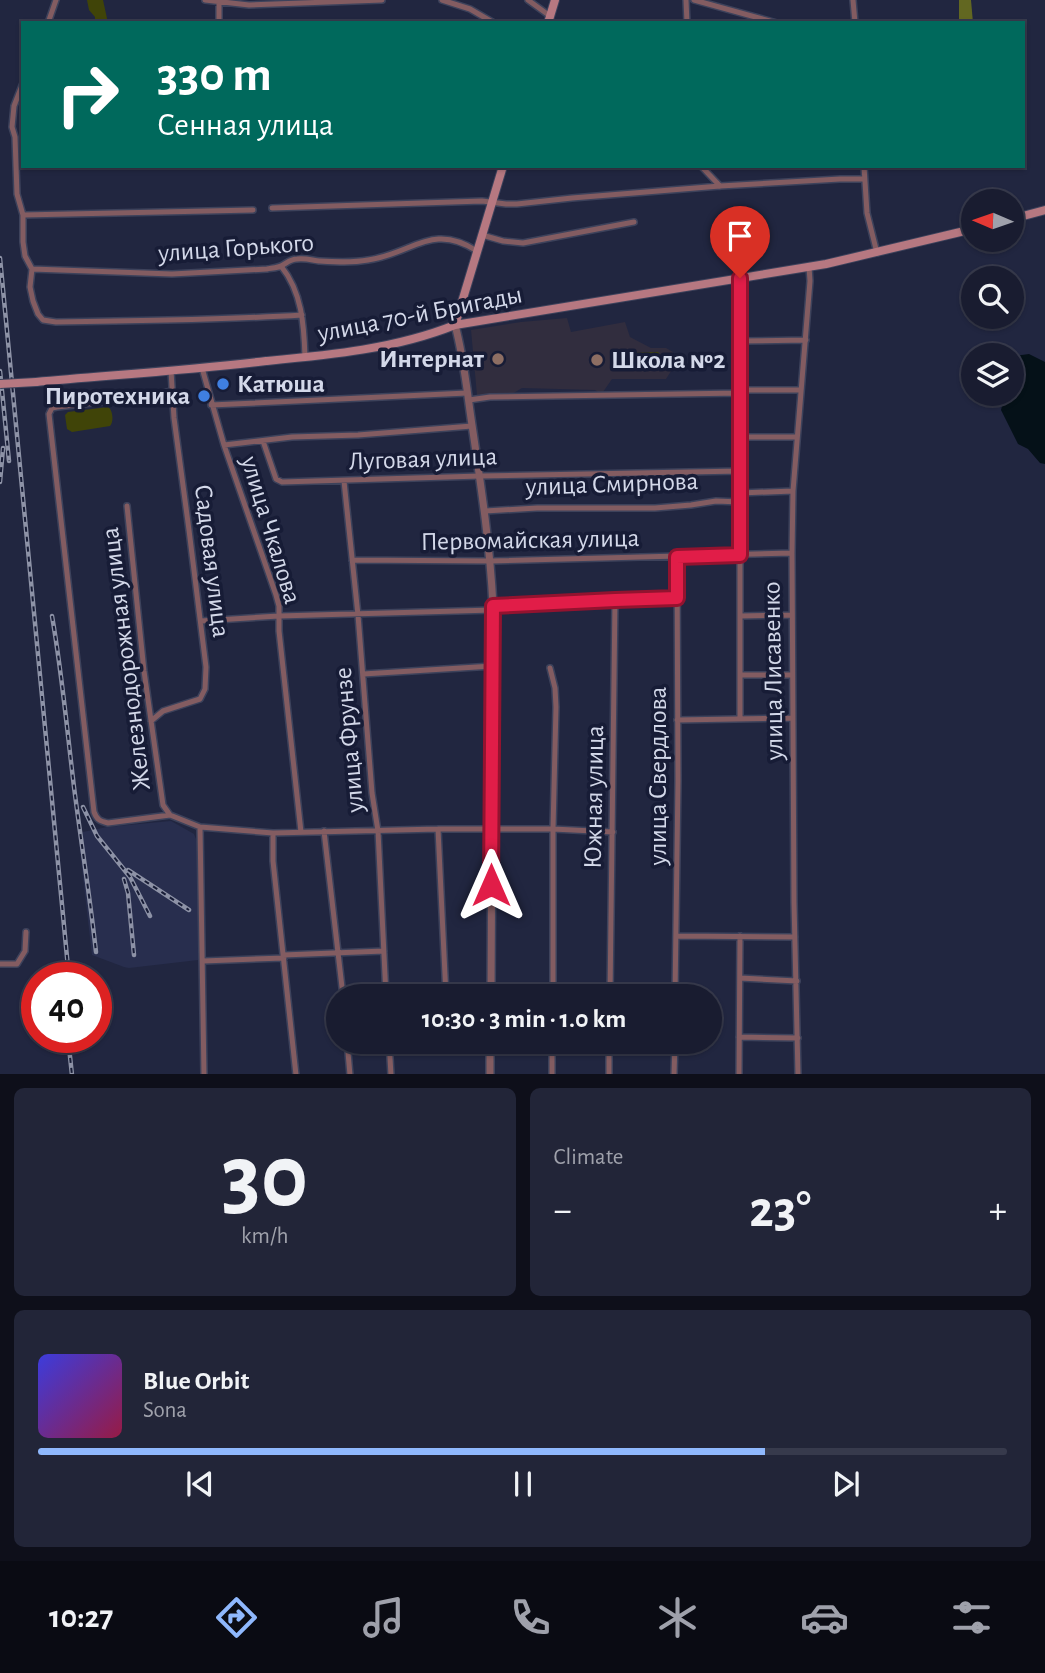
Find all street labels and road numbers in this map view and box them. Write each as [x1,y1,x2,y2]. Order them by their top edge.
street label: улица Горького [156,230,315,266]
street label: улица 70-й Бригады [314,281,525,347]
street label: Луговая улица [348,443,498,475]
street label: улица Чкалова [236,452,306,607]
street label: улица Смирнова [524,468,699,500]
street label: Садовая улица [190,483,234,639]
street label: Первомайская улица [420,525,640,555]
street label: Железнодорожная улица [97,526,155,792]
street label: улица Лисавенко [758,581,788,762]
street label: улица Фрунзе [330,666,368,815]
street label: улица Свердлова [645,686,671,866]
street label: Южная улица [580,725,608,869]

